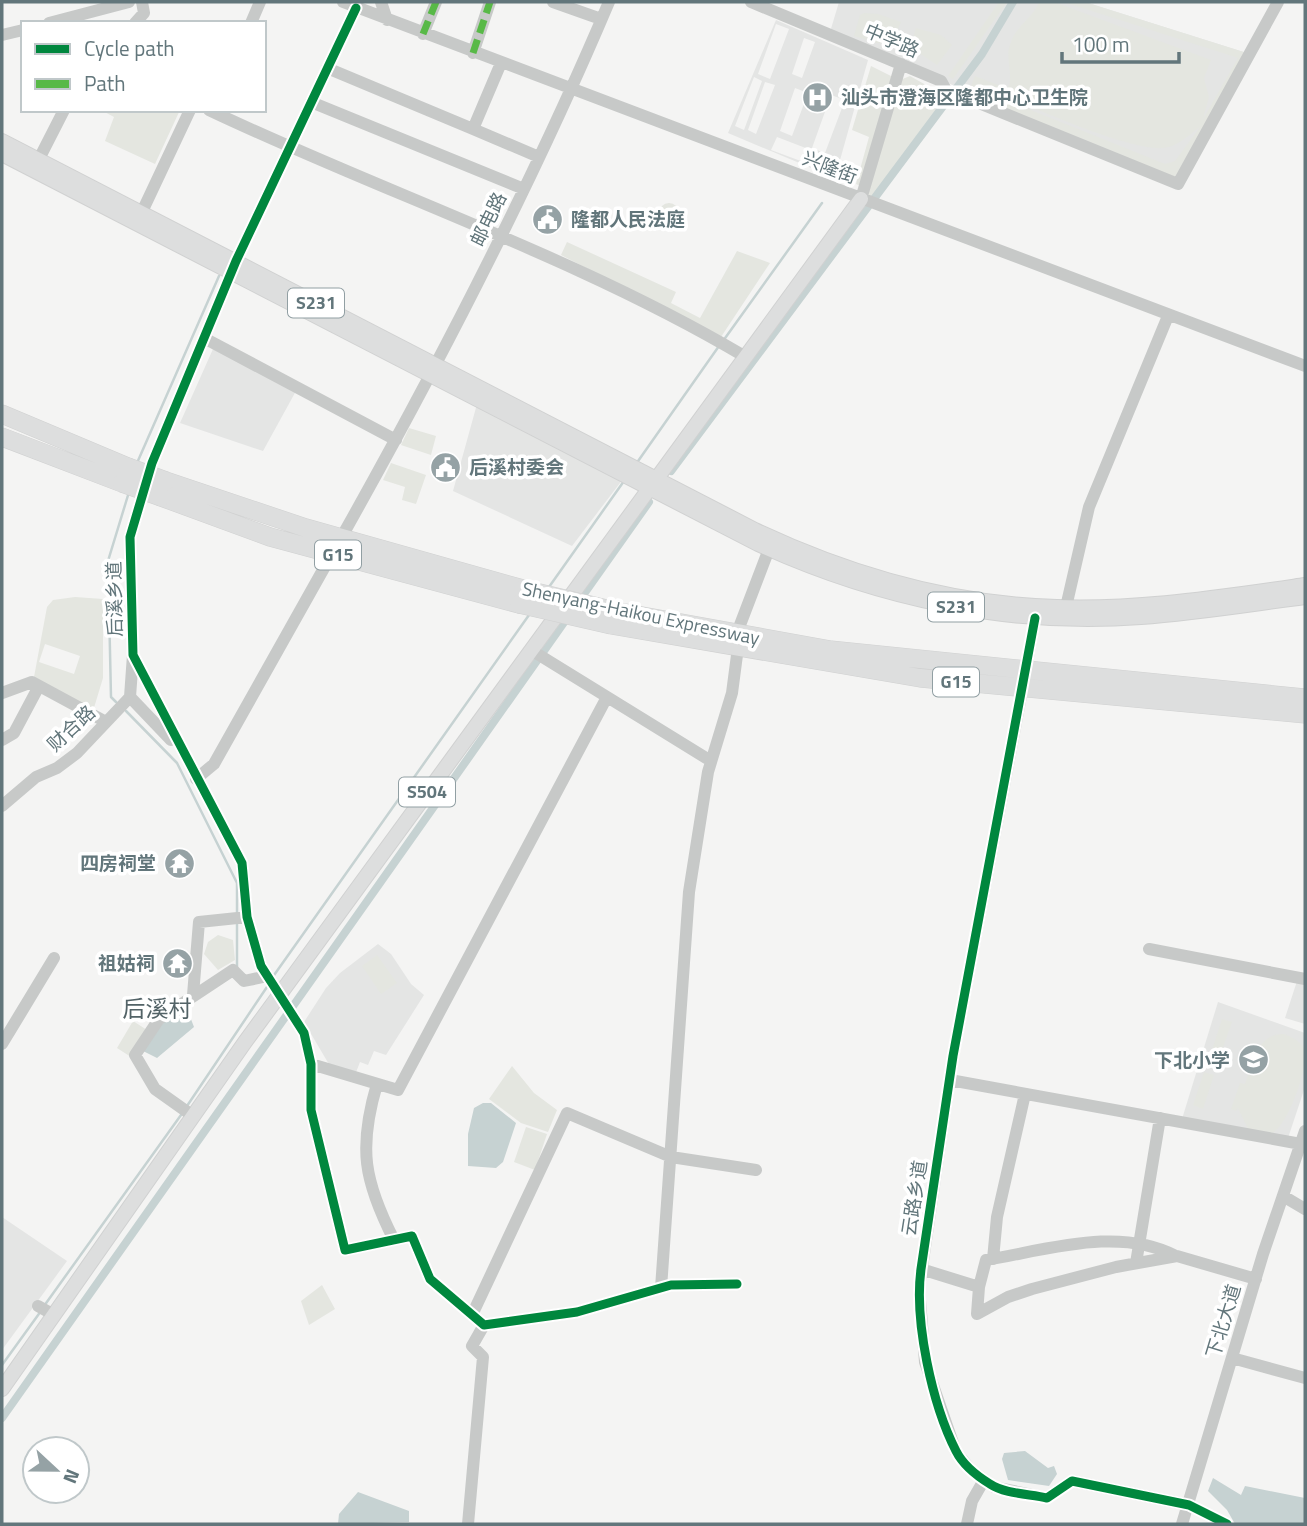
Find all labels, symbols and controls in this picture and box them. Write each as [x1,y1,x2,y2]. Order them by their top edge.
street label: 中学路 [860,15,924,64]
legend [21,21,266,112]
scale bar [1062,21,1179,65]
text: 100 m [1072,28,1129,60]
text: Cycle path [84,32,175,64]
text: Path [84,67,126,99]
hospital icon: 汕头市澄海区隆都中心卫生院 [801,80,835,114]
place label: 汕头市澄海区隆都中心卫生院 [841,82,1088,111]
street label: 兴隆街 [798,143,862,190]
street label: 邮电路 [462,187,513,251]
public building icon: 隆都人民法庭 [531,202,565,236]
place label: 隆都人民法庭 [571,204,685,233]
road number: S231 [288,288,344,318]
public building icon: 后溪村委会 [429,450,463,484]
place label: 后溪村委会 [469,452,564,481]
road number: G15 [315,540,361,570]
street label: 后溪乡道 [98,561,129,637]
street label: Shenyang-Haikou Expressway [520,573,763,652]
road number: S231 [928,592,984,622]
road number: G15 [933,668,979,696]
street label: 财合路 [40,698,101,758]
road number: S504 [399,778,455,806]
temple icon: 四房祠堂 [162,846,196,880]
place label: 四房祠堂 [80,848,156,877]
temple icon: 祖姑祠 [161,946,195,980]
place label: 祖姑祠 [98,948,155,977]
district label: 后溪村 [123,991,192,1026]
school or university icon: 下北小学 [1236,1043,1270,1077]
place label: 下北小学 [1154,1045,1230,1074]
street label: 云路乡道 [893,1158,934,1238]
street label: 下北大道 [1198,1280,1248,1361]
north arrow [21,1435,91,1505]
text: N [56,1465,88,1488]

